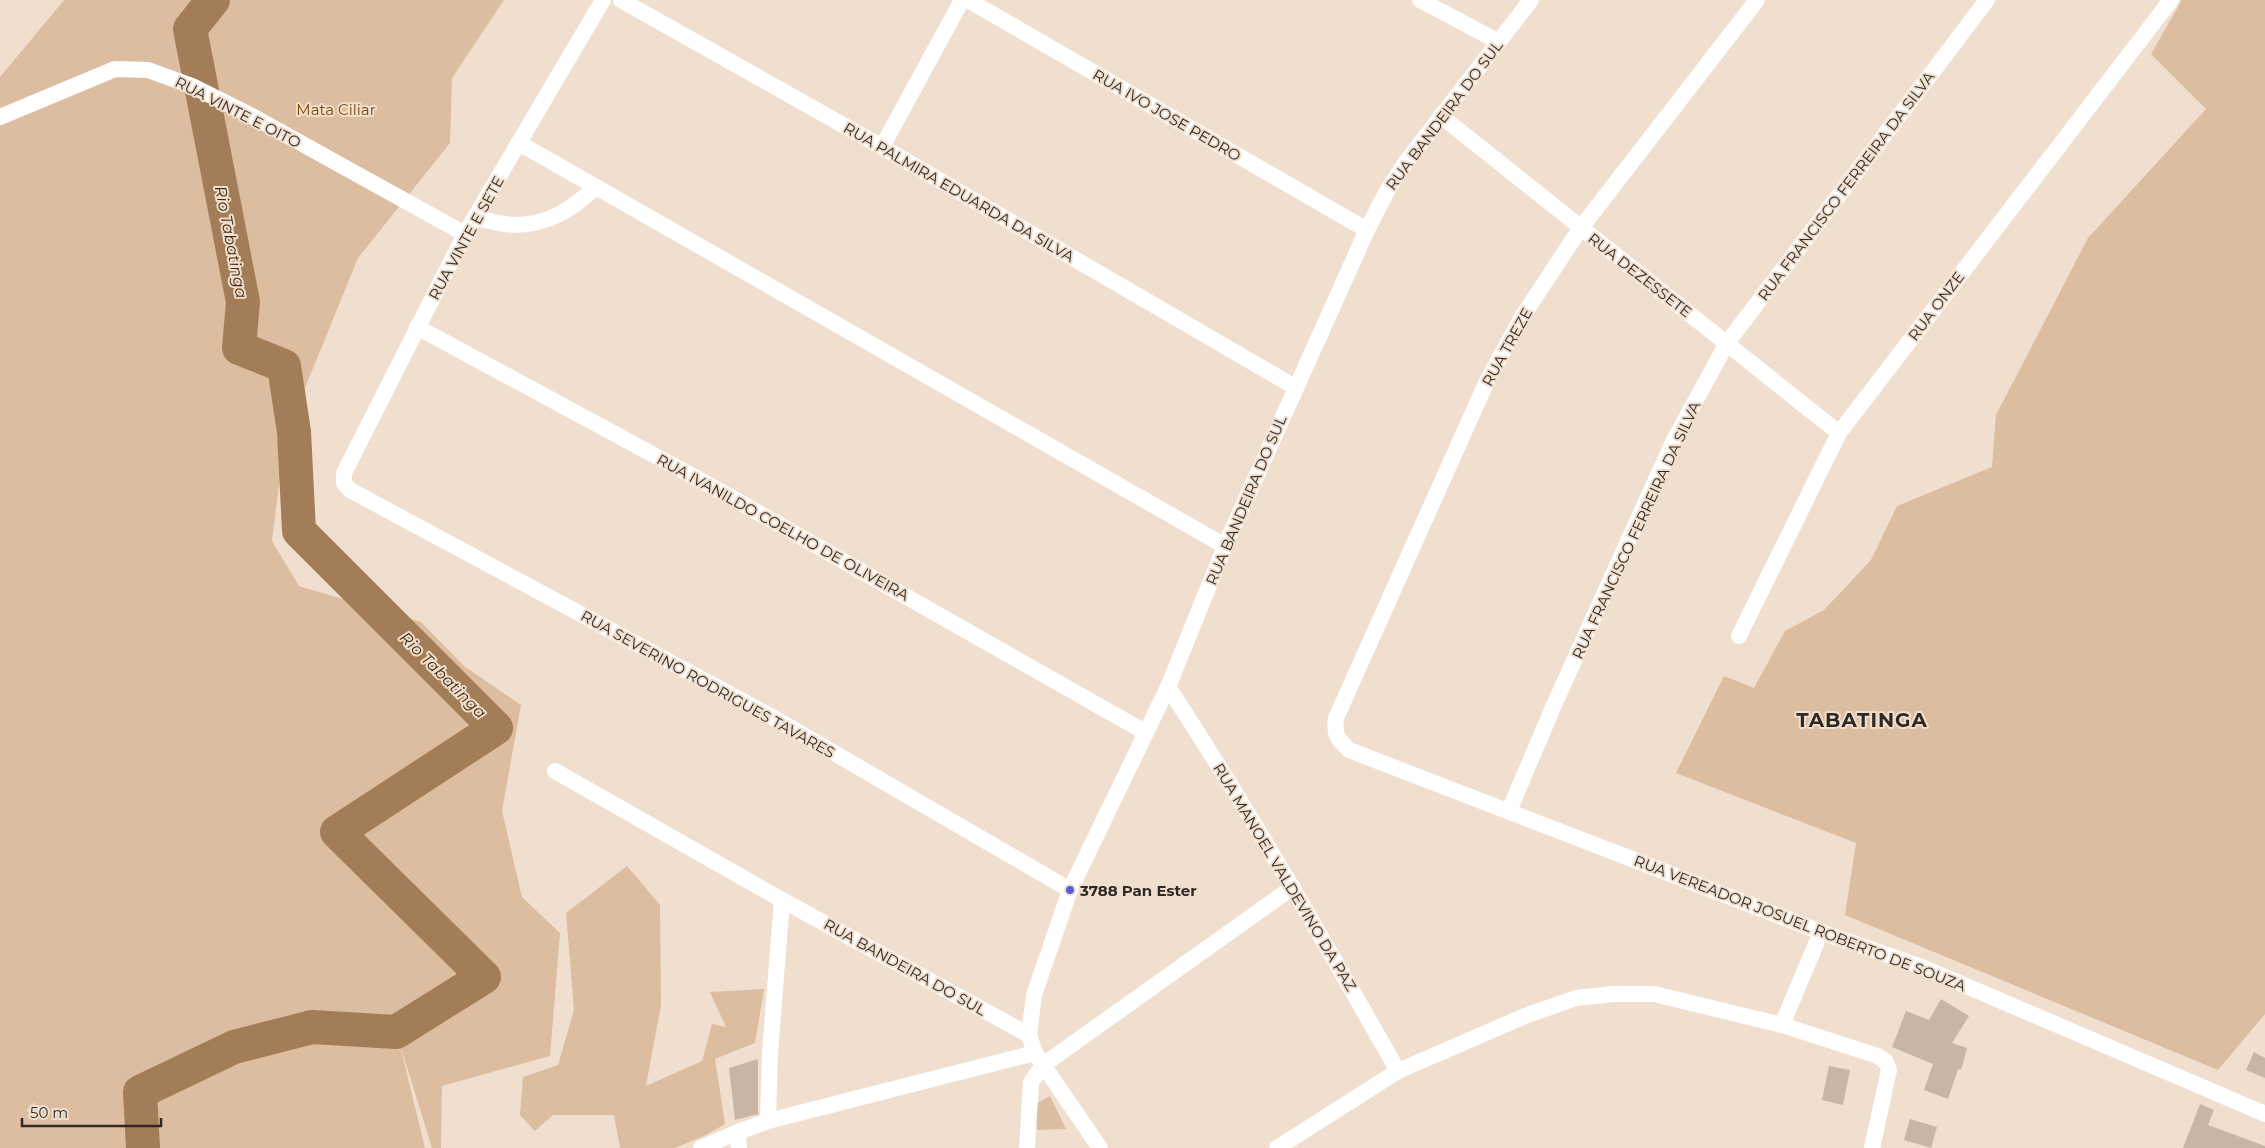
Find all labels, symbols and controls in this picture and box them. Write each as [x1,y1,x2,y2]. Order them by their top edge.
street label: RUA BANDEIRA DO SUL [1381,36,1507,194]
street label: RUA IVO JOSE PEDRO [1090,65,1244,165]
street label: RUA FRANCISCO FERREIRA DA SILVA [1753,67,1939,304]
street label: RUA VINTE E OITO [172,72,304,152]
park label: Mata Ciliar [296,100,376,119]
street label: RUA PALMIRA EDUARDA DA SILVA [840,118,1078,266]
street label: RUA VINTE E SETE [424,173,508,303]
water label: Rio Tabatinga [211,184,251,300]
street label: RUA DEZESSETE [1584,229,1696,321]
street label: RUA ONZE [1904,268,1968,344]
street label: RUA TREZE [1478,305,1536,389]
street label: RUA FRANCISCO FERREIRA DA SILVA [1568,398,1704,662]
street label: RUA BANDEIRA DO SUL [1202,412,1291,588]
street label: RUA IVANILDO COELHO DE OLIVEIRA [654,450,913,605]
street label: RUA SEVERINO RODRIGUES TAVARES [578,606,838,762]
water label: Rio Tabatinga [396,628,490,722]
district label: TABATINGA [1796,708,1928,732]
street label: RUA MANOEL VALDEVINO DA PAZ [1209,760,1361,995]
street label: RUA VEREADOR JOSUEL ROBERTO DE SOUZA [1631,851,1969,995]
place label: 3788 Pan Ester [1079,881,1197,900]
marker: 3788 Pan Ester [1064,884,1076,896]
street label: RUA BANDEIRA DO SUL [820,914,990,1020]
scale bar [22,1096,161,1128]
text: 50 m [30,1103,68,1122]

